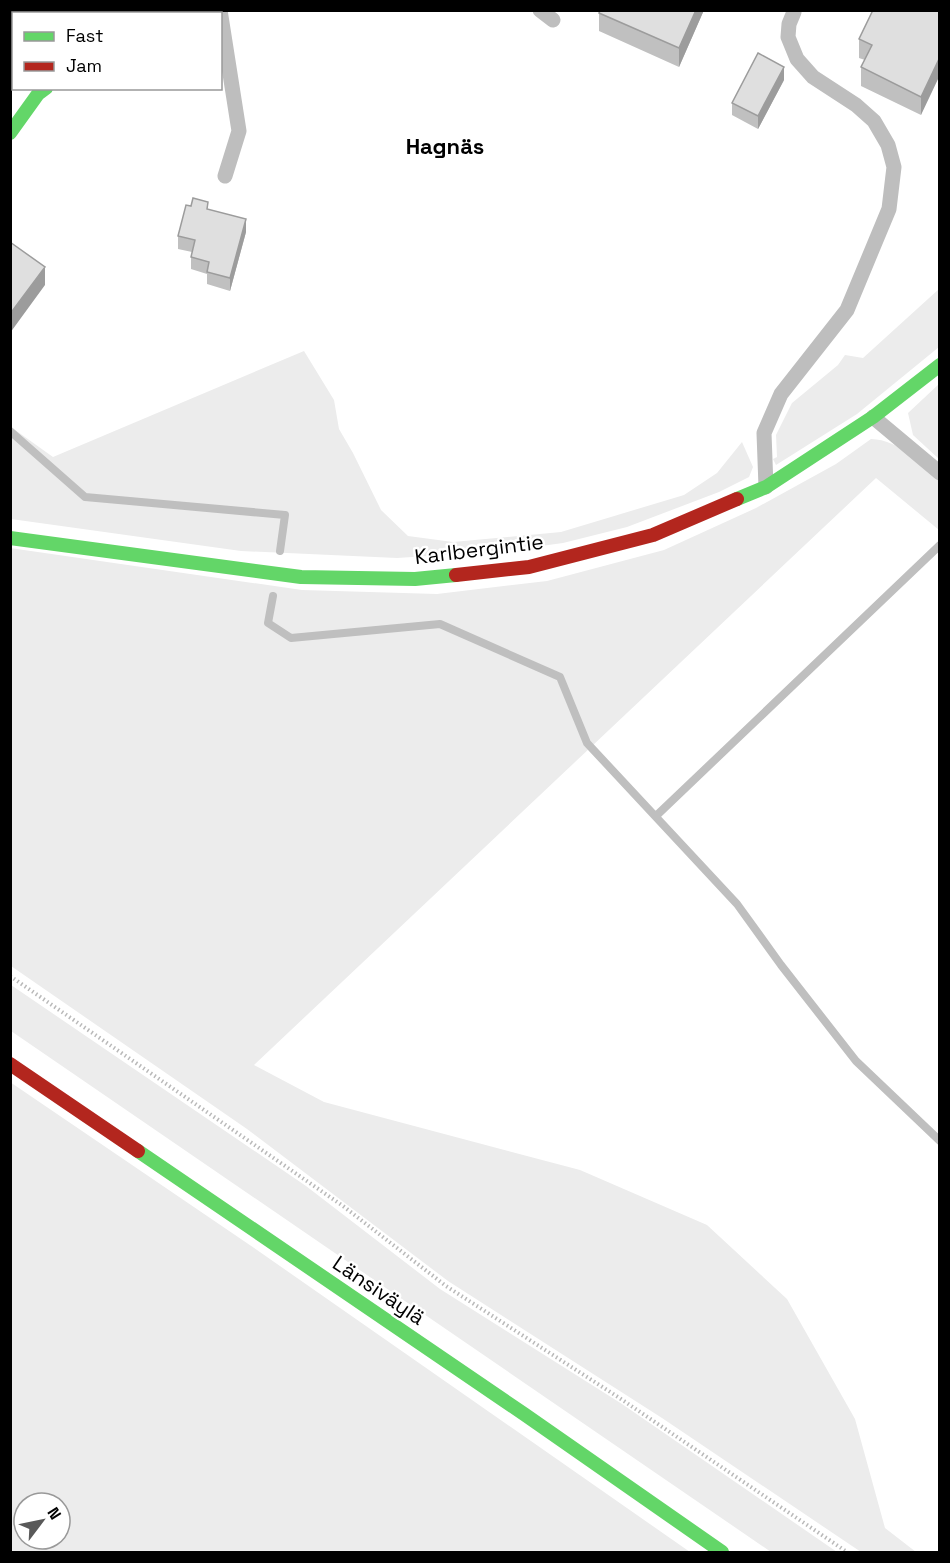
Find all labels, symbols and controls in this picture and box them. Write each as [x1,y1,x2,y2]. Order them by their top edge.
legend [12,12,222,90]
text: Fast [66,24,103,47]
text: Jam [66,54,102,77]
district label: Hagnäs [406,132,484,160]
street label: Karlbergintie [413,528,545,570]
street label: Länsiväylä [328,1249,430,1331]
north arrow [12,1491,72,1551]
text: N [43,1503,66,1523]

